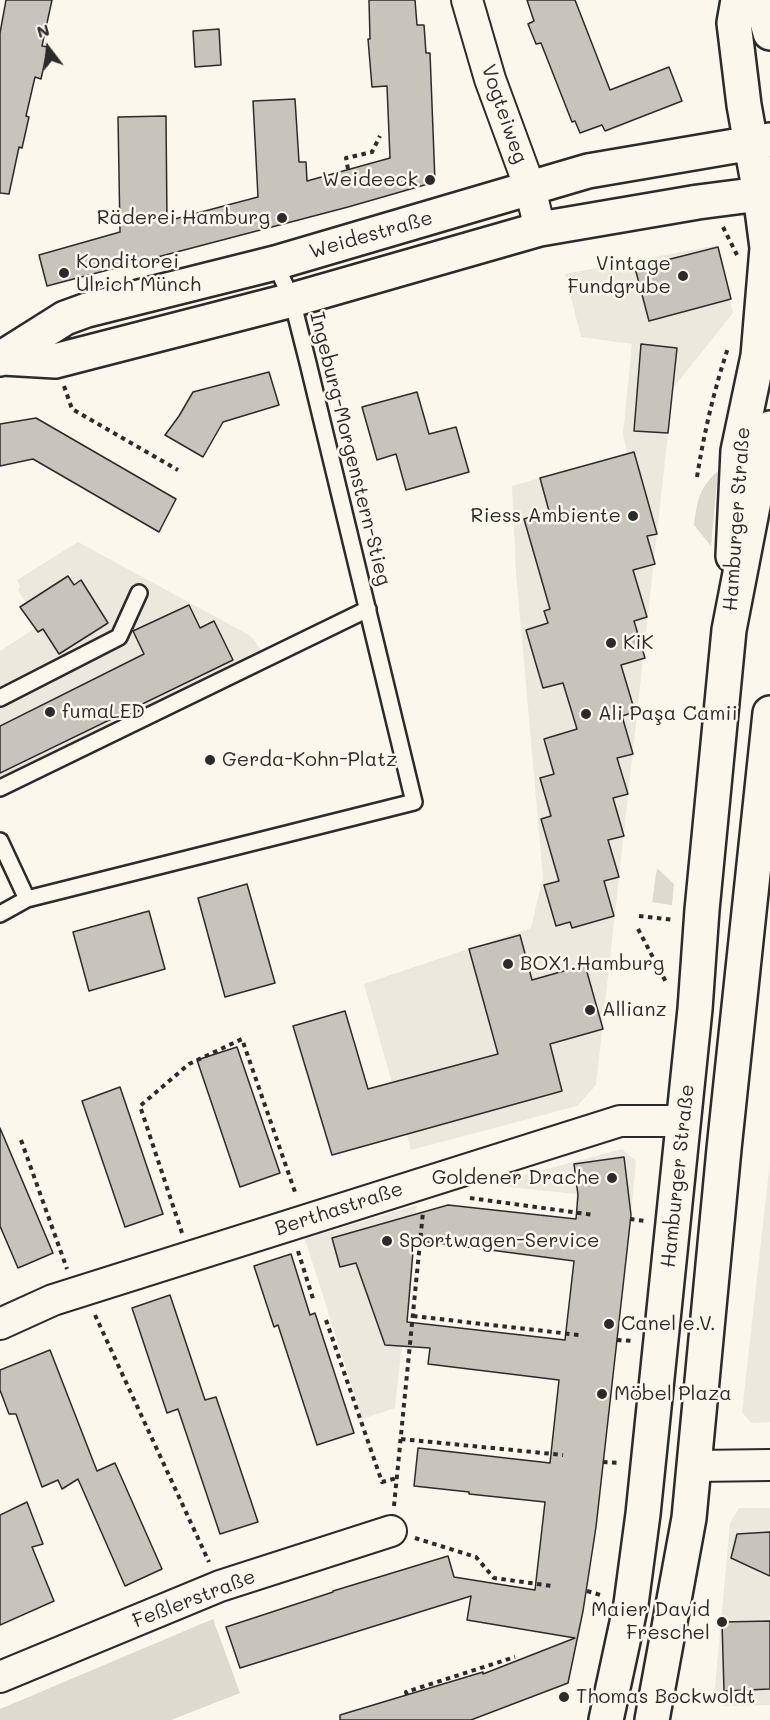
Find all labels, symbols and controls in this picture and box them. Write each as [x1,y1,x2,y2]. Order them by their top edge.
north arrow [18,18,78,78]
text: N [34,18,52,42]
street label: Vogteiweg [476,61,532,167]
place label: Weideeck [322,168,418,192]
marker: Weideeck [423,173,437,187]
place label: Räderei Hamburg [97,206,270,230]
street label: Weidestraße [307,206,435,264]
marker: Räderei Hamburg [275,211,289,225]
place label: Konditorei Ulrich Münch [76,250,201,297]
place label: Vintage Fundgrube [567,252,671,299]
marker: Konditorei Ulrich Münch [57,266,71,280]
marker: Vintage Fundgrube [676,269,690,283]
street label: Ingeburg-Morgenstern-Stieg [304,310,396,588]
street label: Hamburger Straße [719,426,755,612]
place label: Riess Ambiente [471,504,621,528]
marker: Riess Ambiente [626,509,640,523]
place label: KiK [623,631,653,655]
marker: KiK [604,636,618,650]
place label: fumaLED [62,700,145,724]
place label: Ali Paşa Camii [598,702,738,726]
marker: fumaLED [43,705,57,719]
marker: Ali Paşa Camii [579,707,593,721]
place label: Gerda-Kohn-Platz [222,748,397,772]
marker: Gerda-Kohn-Platz [203,753,217,767]
place label: BOX1.Hamburg [520,952,664,976]
marker: BOX1.Hamburg [501,957,515,971]
place label: Allianz [602,998,667,1022]
marker: Allianz [583,1003,597,1017]
street label: Hamburger Straße [656,1083,700,1269]
place label: Goldener Drache [432,1166,600,1190]
marker: Goldener Drache [605,1171,619,1185]
street label: Berthastraße [272,1177,406,1241]
place label: Sportwagen-Service [399,1229,599,1253]
marker: Sportwagen-Service [380,1234,394,1248]
place label: Canel e.V. [621,1312,716,1336]
marker: Canel e.V. [602,1317,616,1331]
place label: Möbel Plaza [614,1382,732,1406]
marker: Möbel Plaza [595,1387,609,1401]
street label: Feßlerstraße [129,1565,259,1633]
place label: Maier David Freschel [591,1598,710,1645]
marker: Maier David Freschel [715,1615,729,1629]
place label: Thomas Bockwoldt [576,1685,755,1709]
marker: Thomas Bockwoldt [557,1690,571,1704]

